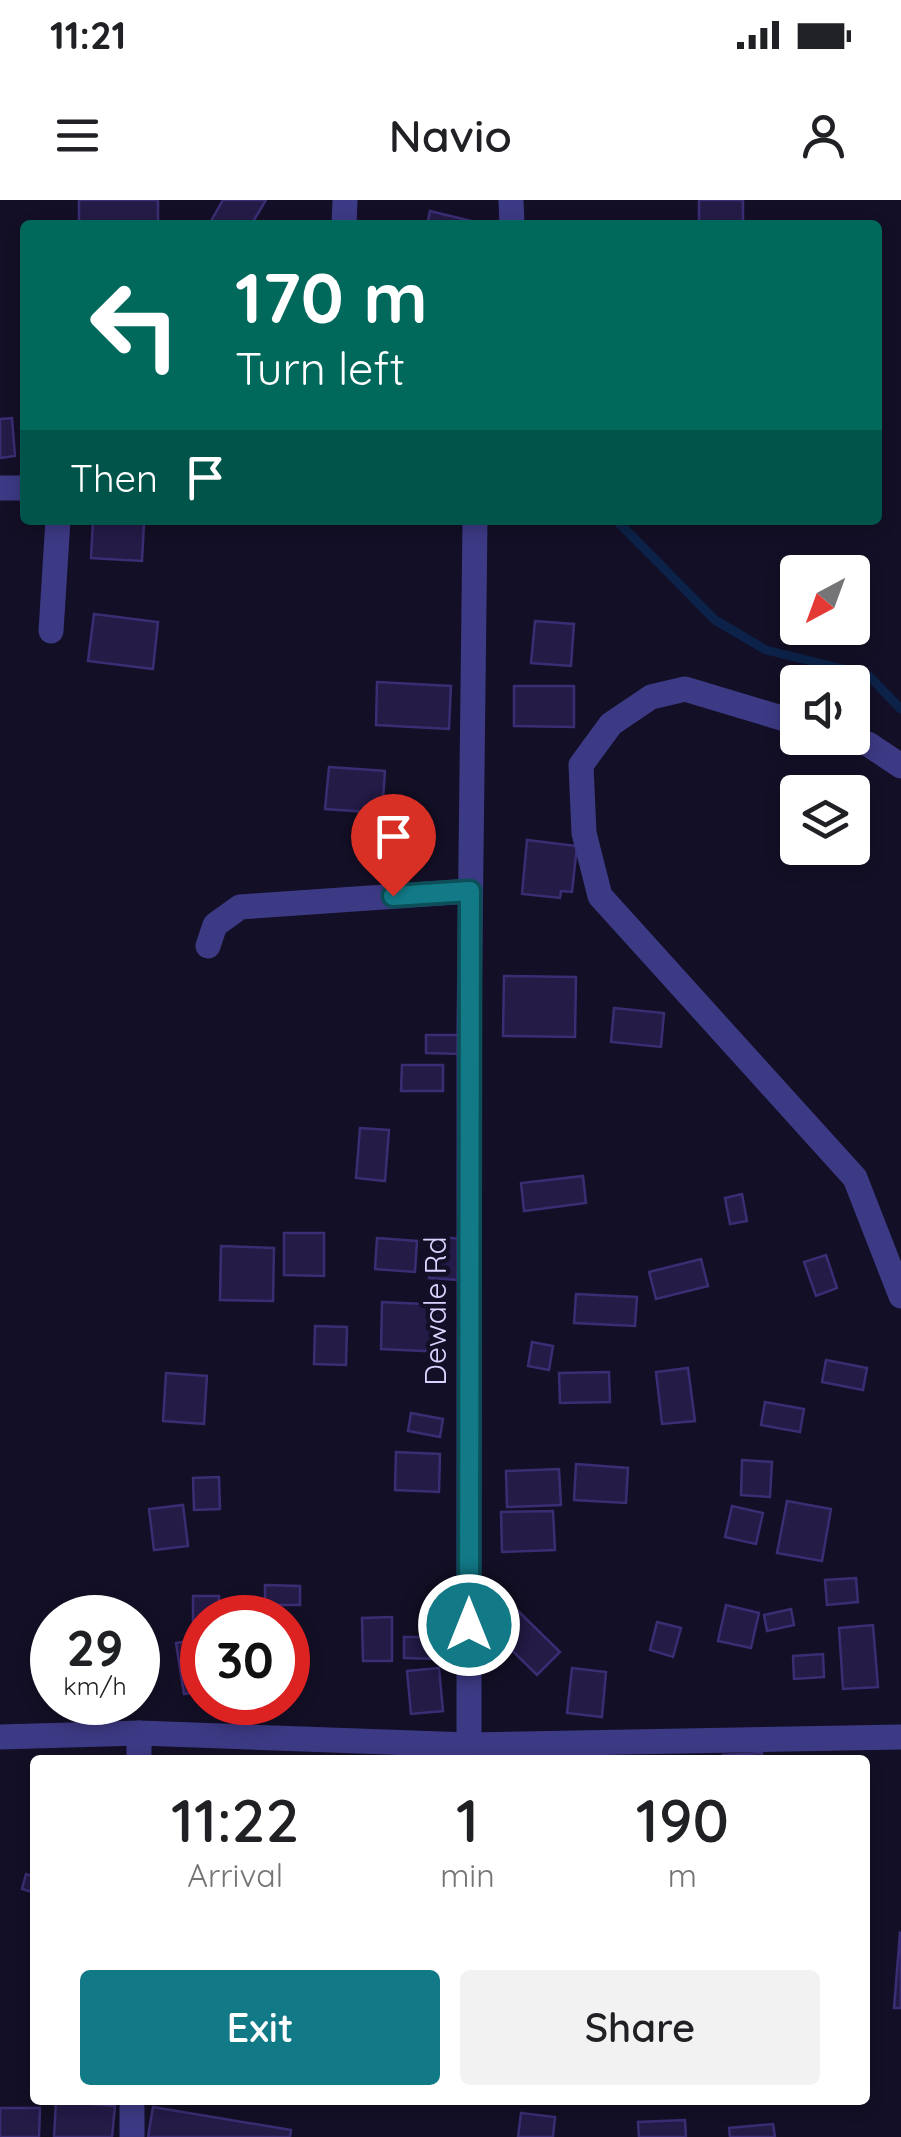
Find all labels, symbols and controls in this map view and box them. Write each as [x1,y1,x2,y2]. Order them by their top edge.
text: 11:21 [50,11,126,59]
text: Navio [389,107,512,163]
icon: menu [50,108,105,163]
icon: person [796,108,851,163]
text: 170 m [235,253,428,341]
icon: left [70,260,200,390]
text: Turn left [235,340,405,396]
icon: arrive [178,450,233,505]
text: Then [70,454,158,502]
north arrow [780,555,870,645]
map controls [780,555,870,865]
button: sound [780,665,870,755]
button: layers [780,775,870,865]
pin [351,794,436,897]
icon: arrive [366,809,421,864]
street label: Dewale Rd [416,1236,454,1386]
position arrow [417,1573,521,1677]
speed limit sign: 30 [180,1595,310,1725]
text: 29 [67,1616,123,1679]
text: km/h [63,1670,127,1701]
text: 11:22 [171,1782,299,1857]
text: 1 [456,1782,479,1857]
text: 190 [636,1782,729,1857]
text: Arrival [187,1855,283,1895]
text: min [440,1855,495,1895]
text: m [668,1855,697,1895]
button: Exit [80,1970,440,2085]
button: Share [460,1970,820,2085]

